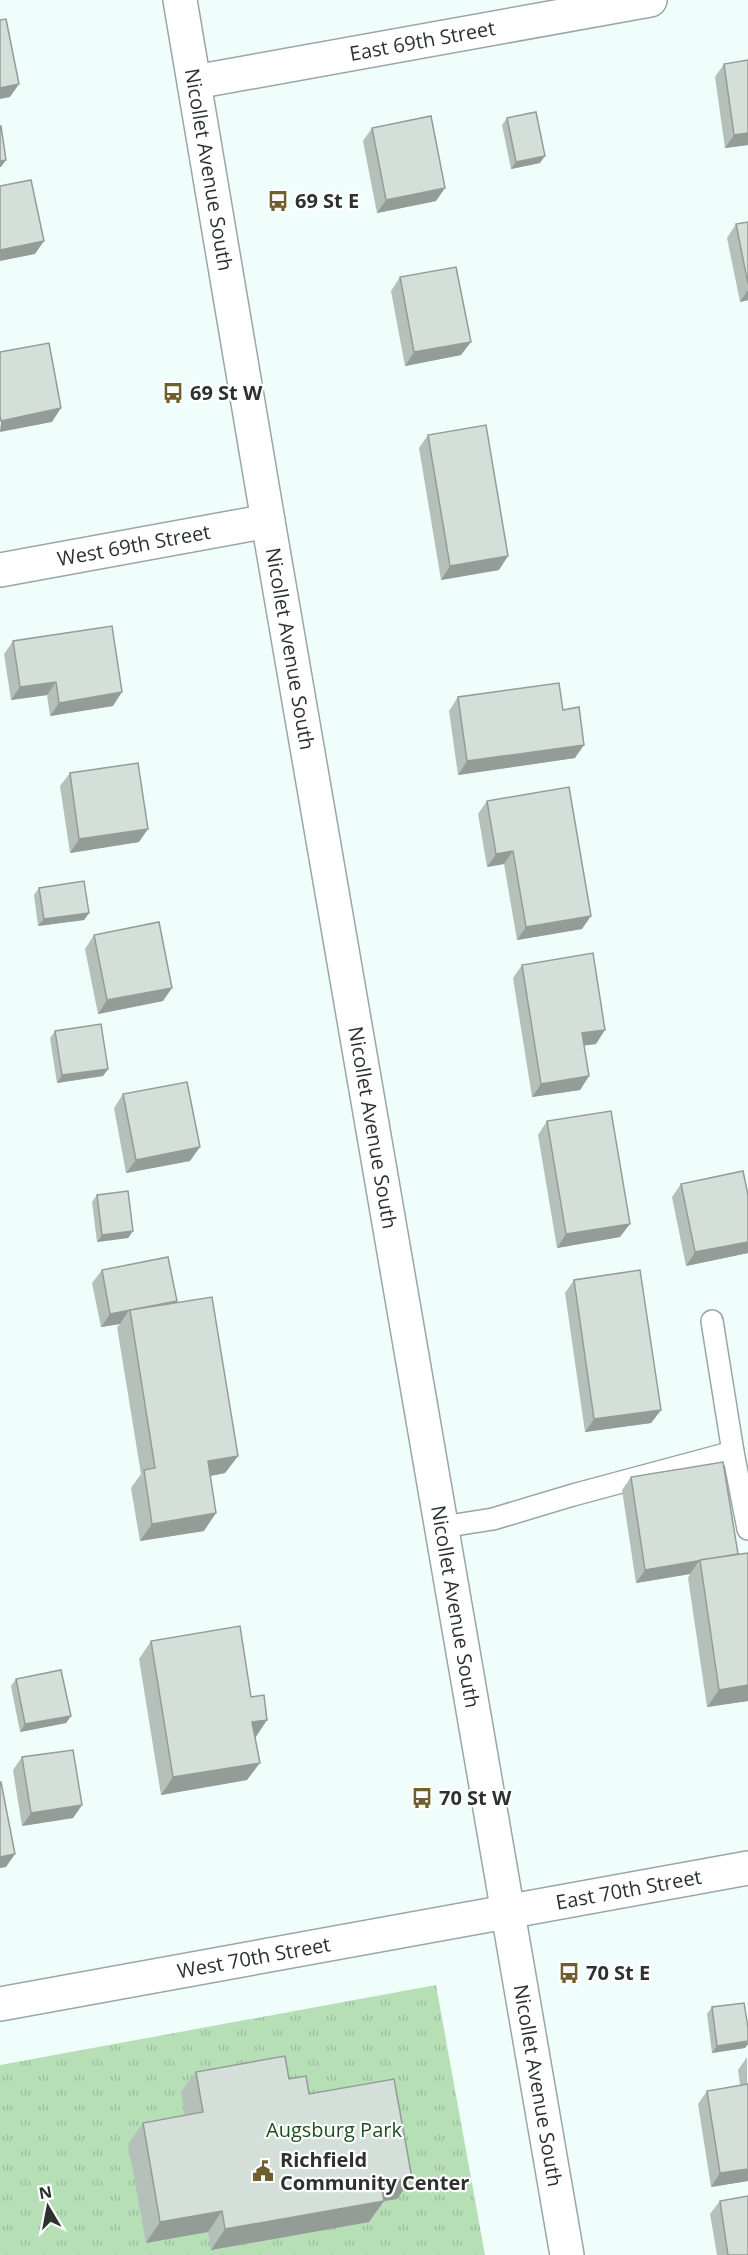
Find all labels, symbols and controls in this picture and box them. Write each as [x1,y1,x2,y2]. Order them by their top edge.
street label: East 69th Street [347,14,497,67]
street label: Nicollet Avenue South [179,66,240,273]
place label: 69 St E [295,187,359,214]
bus stop icon: 69 St E [266,189,290,213]
place label: 69 St W [190,379,263,406]
bus stop icon: 69 St W [161,381,185,405]
street label: West 69th Street [55,518,212,572]
street label: Nicollet Avenue South [260,545,321,752]
street label: Nicollet Avenue South [342,1024,404,1231]
street label: Nicollet Avenue South [425,1503,486,1710]
place label: 70 St W [439,1784,512,1811]
bus stop icon: 70 St W [410,1786,434,1810]
street label: East 70th Street [554,1863,704,1916]
street label: West 70th Street [175,1930,332,1984]
place label: 70 St E [586,1959,650,1986]
bus stop icon: 70 St E [557,1961,581,1985]
street label: Nicollet Avenue South [508,1982,569,2189]
park label: Augsburg Park [266,2116,402,2143]
place label: Richfield Community Center [280,2146,469,2196]
public building icon: Richfield Community Center [251,2159,275,2183]
north arrow [18,2177,78,2237]
text: N [37,2180,54,2204]

